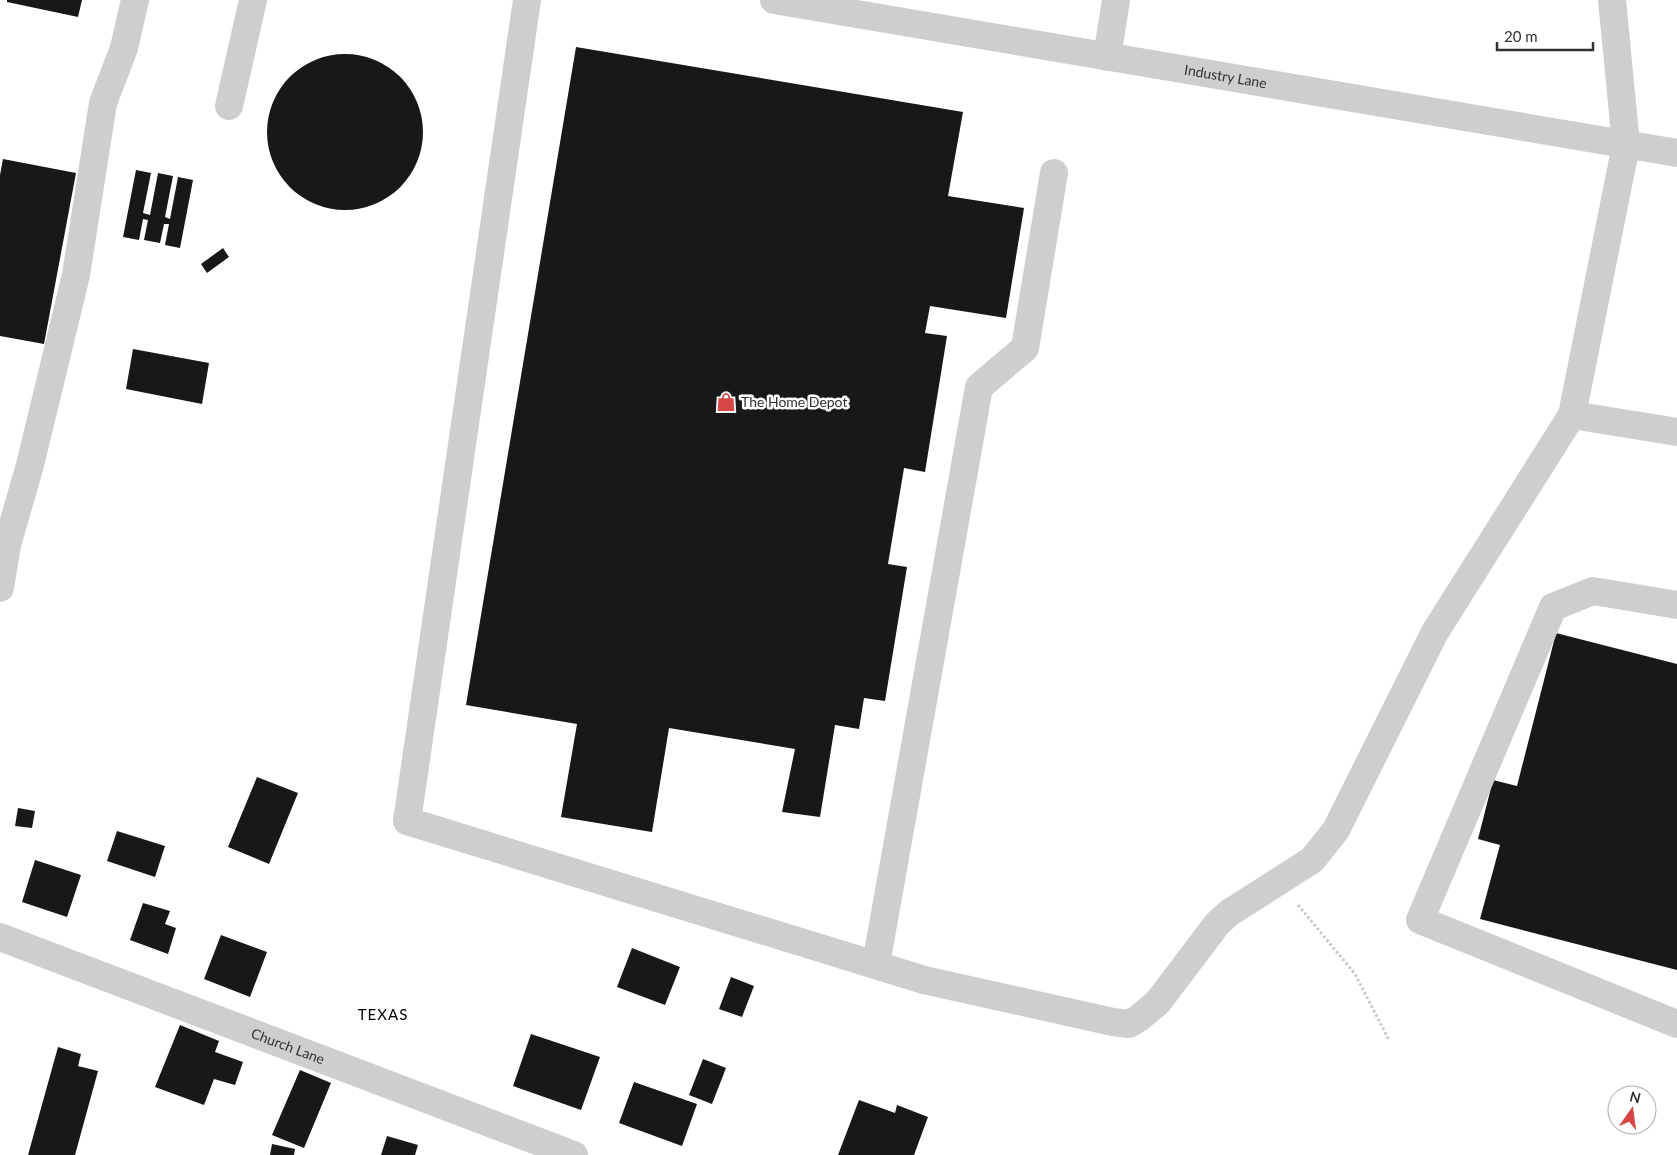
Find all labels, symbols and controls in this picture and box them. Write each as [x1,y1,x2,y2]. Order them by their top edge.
scale bar [1497,20,1593,52]
text: 20 m [1504,27,1538,45]
street label: Industry Lane [1183,61,1268,91]
shop icon: The Home Depot [715,391,737,413]
place label: The Home Depot [741,393,847,410]
district label: TEXAS [358,1005,408,1023]
street label: Church Lane [249,1024,327,1068]
north arrow [1607,1085,1657,1135]
text: N [1628,1087,1643,1106]

